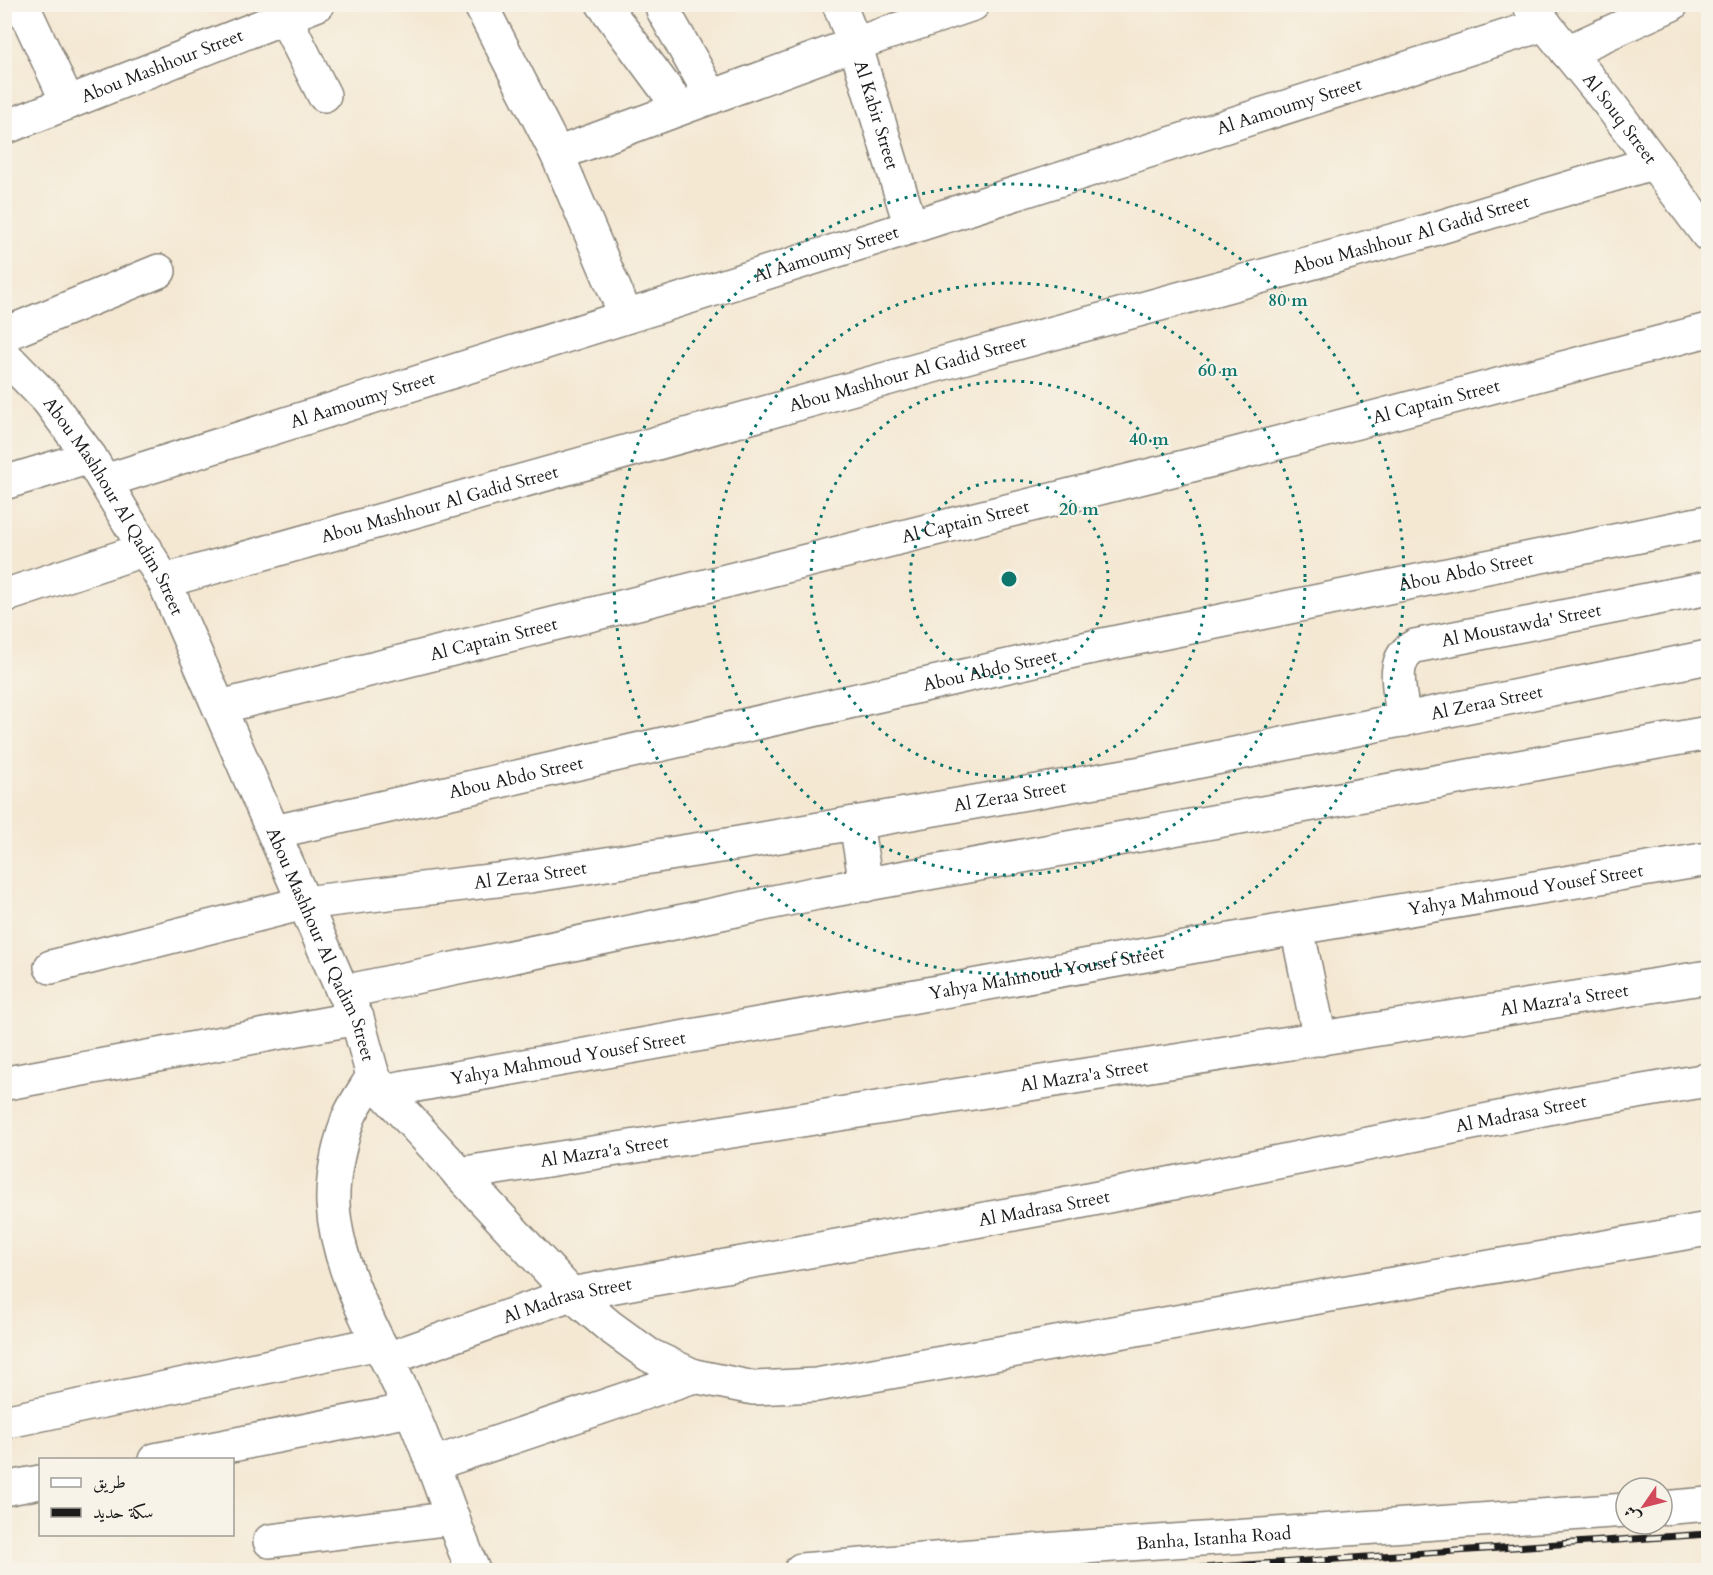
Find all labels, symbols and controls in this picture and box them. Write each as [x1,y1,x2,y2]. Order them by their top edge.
street label: Abou Mashhour Street [78,23,247,109]
street label: Al Kabir Street [848,57,905,173]
street label: Al Souq Street [1576,68,1663,170]
street label: Al Aamoumy Street [1214,71,1365,141]
street label: Abou Mashhour Al Gadid Street [1290,189,1533,280]
street label: Al Aamoumy Street [751,220,902,289]
text: 80 m [1268,288,1308,313]
street label: Abou Mashhour Al Gadid Street [786,329,1029,419]
text: 60 m [1198,358,1238,383]
street label: Al Aamoumy Street [287,366,439,435]
street label: Al Captain Street [1370,373,1503,430]
street label: Abou Mashhour Al Qadim Street [37,392,189,619]
text: 40 m [1129,427,1169,452]
street label: Abou Mashhour Al Gadid Street [318,459,561,550]
street label: Al Captain Street [899,494,1032,550]
text: 20 m [1059,497,1099,522]
street label: Abou Abdo Street [1396,546,1536,598]
centre of rings [999,569,1019,589]
street label: Al Moustawda' Street [1439,597,1604,654]
street label: Al Captain Street [427,611,560,667]
street label: Abou Abdo Street [920,643,1060,698]
street label: Al Zeraa Street [1429,679,1545,727]
street label: Abou Abdo Street [446,750,586,805]
street label: Al Zeraa Street [952,774,1068,818]
street label: Abou Mashhour Al Qadim Street [260,824,380,1064]
street label: Al Zeraa Street [473,855,589,896]
street label: Yahya Mahmoud Yousef Street [1406,858,1645,922]
street label: Yahya Mahmoud Yousef Street [927,940,1166,1006]
street label: Al Mazra'a Street [1499,978,1631,1023]
street label: Yahya Mahmoud Yousef Street [449,1025,688,1092]
street label: Al Mazra'a Street [1018,1053,1151,1098]
street label: Al Madrasa Street [1453,1089,1589,1139]
street label: Al Mazra'a Street [538,1129,670,1174]
street label: Al Madrasa Street [977,1184,1112,1233]
street label: Al Madrasa Street [499,1271,634,1330]
legend [39,1458,234,1536]
text: طريق [93,1470,126,1495]
north arrow [1614,1476,1674,1536]
text: سكة حديد [93,1500,154,1525]
text: ش [1619,1501,1646,1527]
street label: Banha, Istanha Road [1135,1521,1293,1556]

